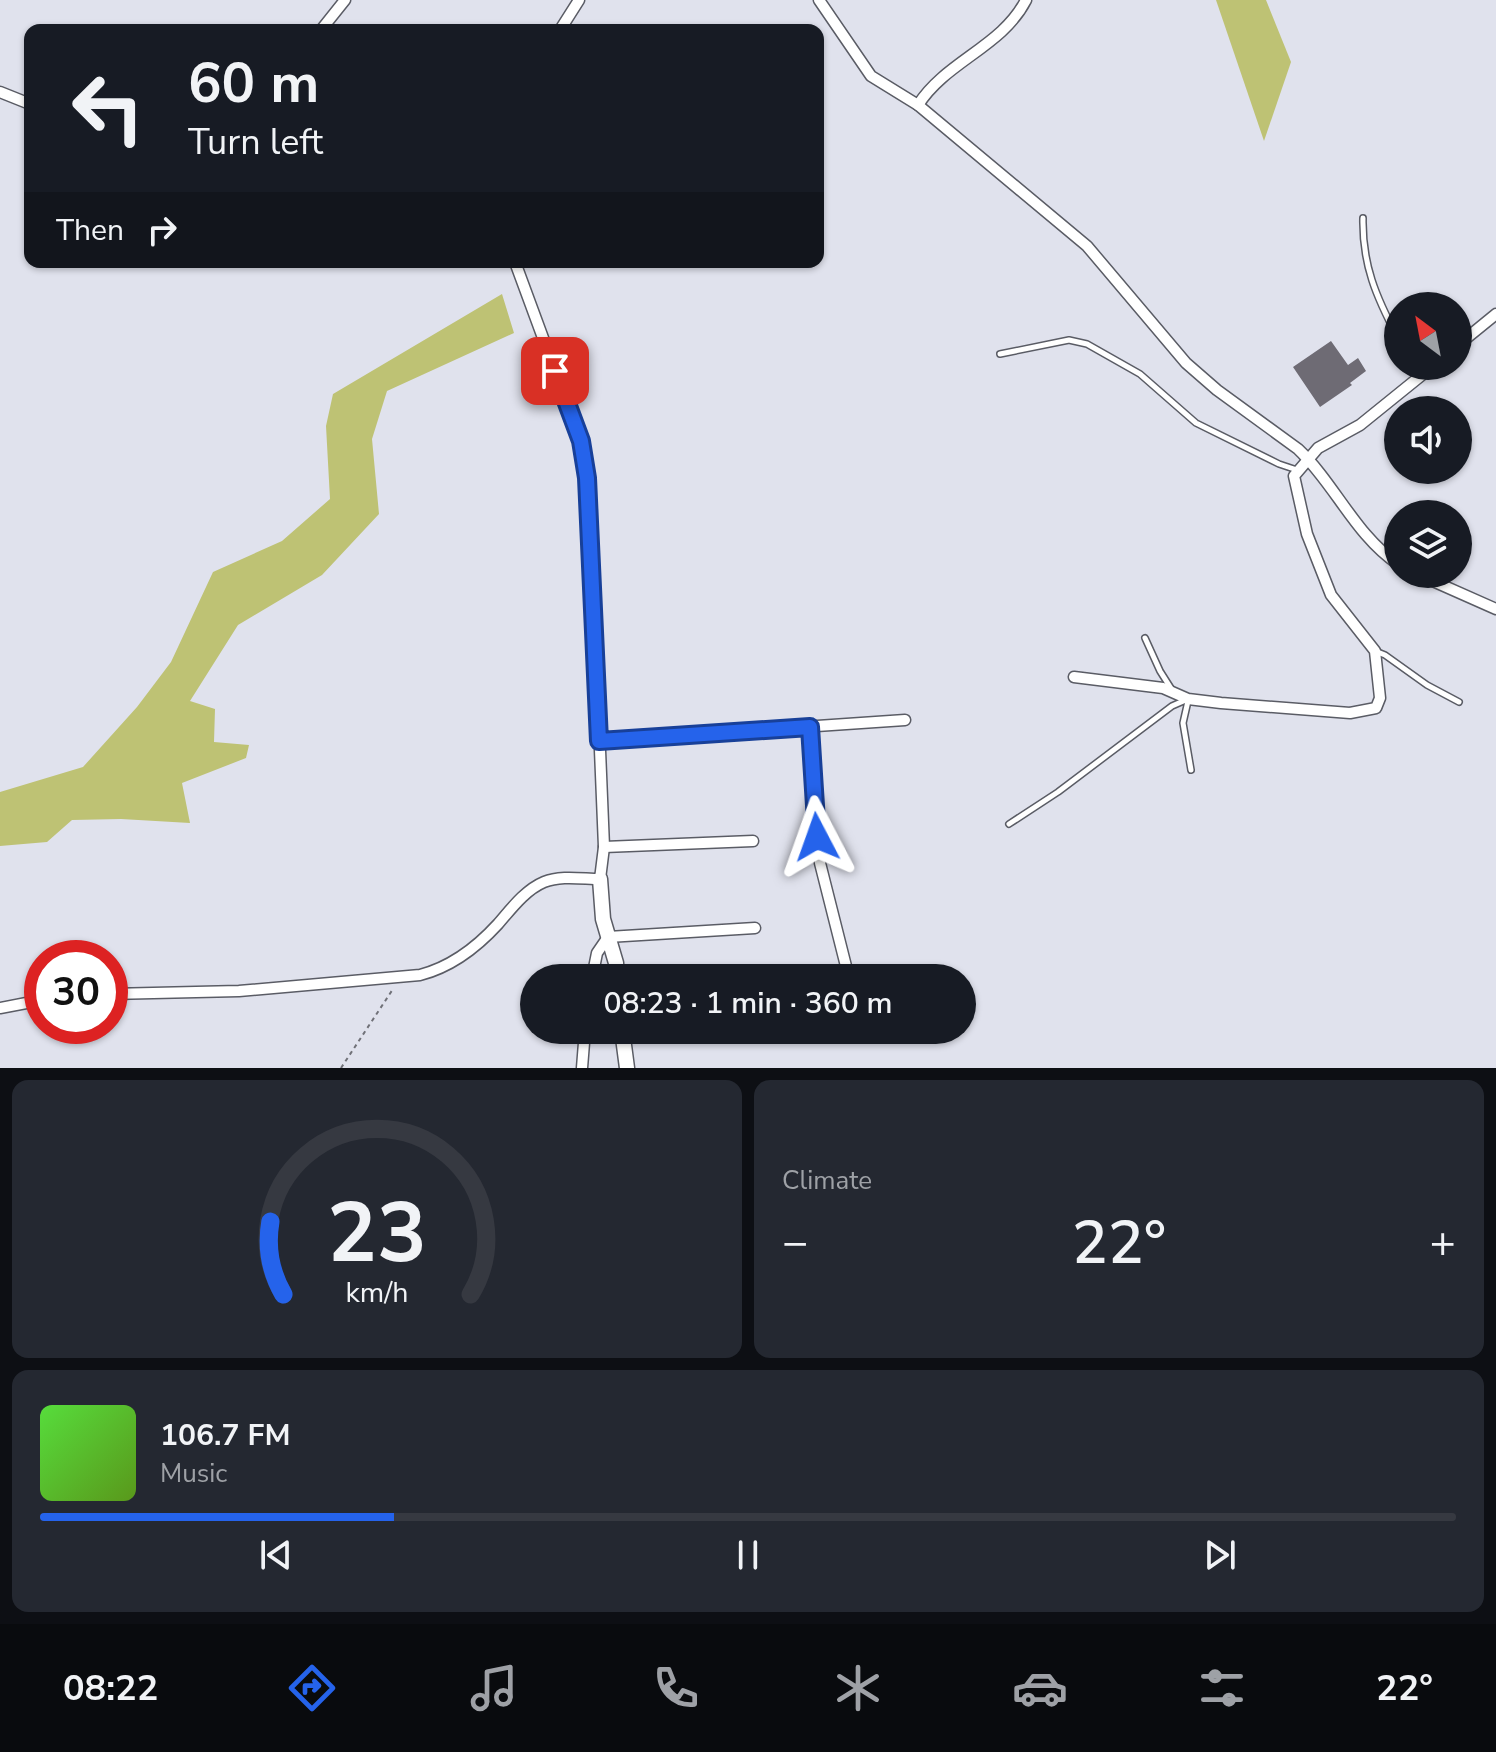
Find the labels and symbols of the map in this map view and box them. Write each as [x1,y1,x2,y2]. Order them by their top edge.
north arrow [1384,292,1472,380]
pin [521,337,589,405]
position arrow [775,795,859,879]
speed limit sign: 30 [24,940,128,1044]

